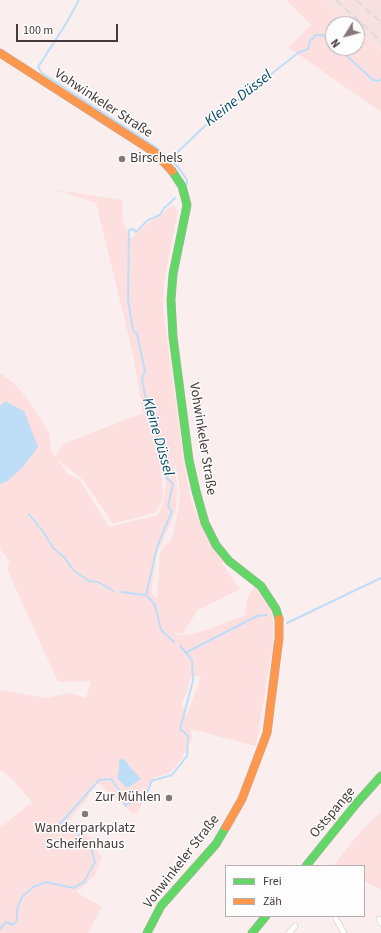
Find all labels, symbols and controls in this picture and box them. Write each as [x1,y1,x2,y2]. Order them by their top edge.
scale bar [18,16,120,42]
north arrow [325,16,365,56]
text: 100 m [23,22,53,39]
text: N [328,35,344,50]
street label: Vohwinkeler Straße [51,66,155,142]
water label: Kleine Düssel [202,67,276,131]
place label: Birschels [130,151,183,167]
marker: Birschels [117,154,127,164]
street label: Vohwinkeler Straße [185,382,219,496]
water label: Kleine Düssel [137,396,177,478]
street label: Ostspange [307,784,359,842]
place label: Zur Mühlen [95,790,161,806]
marker: Zur Mühlen [164,793,174,803]
marker: Wanderparkplatz Scheifenhaus [80,809,90,819]
street label: Vohwinkeler Straße [140,812,224,912]
place label: Wanderparkplatz Scheifenhaus [35,821,135,854]
legend [225,865,365,917]
text: Frei [263,873,282,890]
text: Zäh [263,893,282,910]

